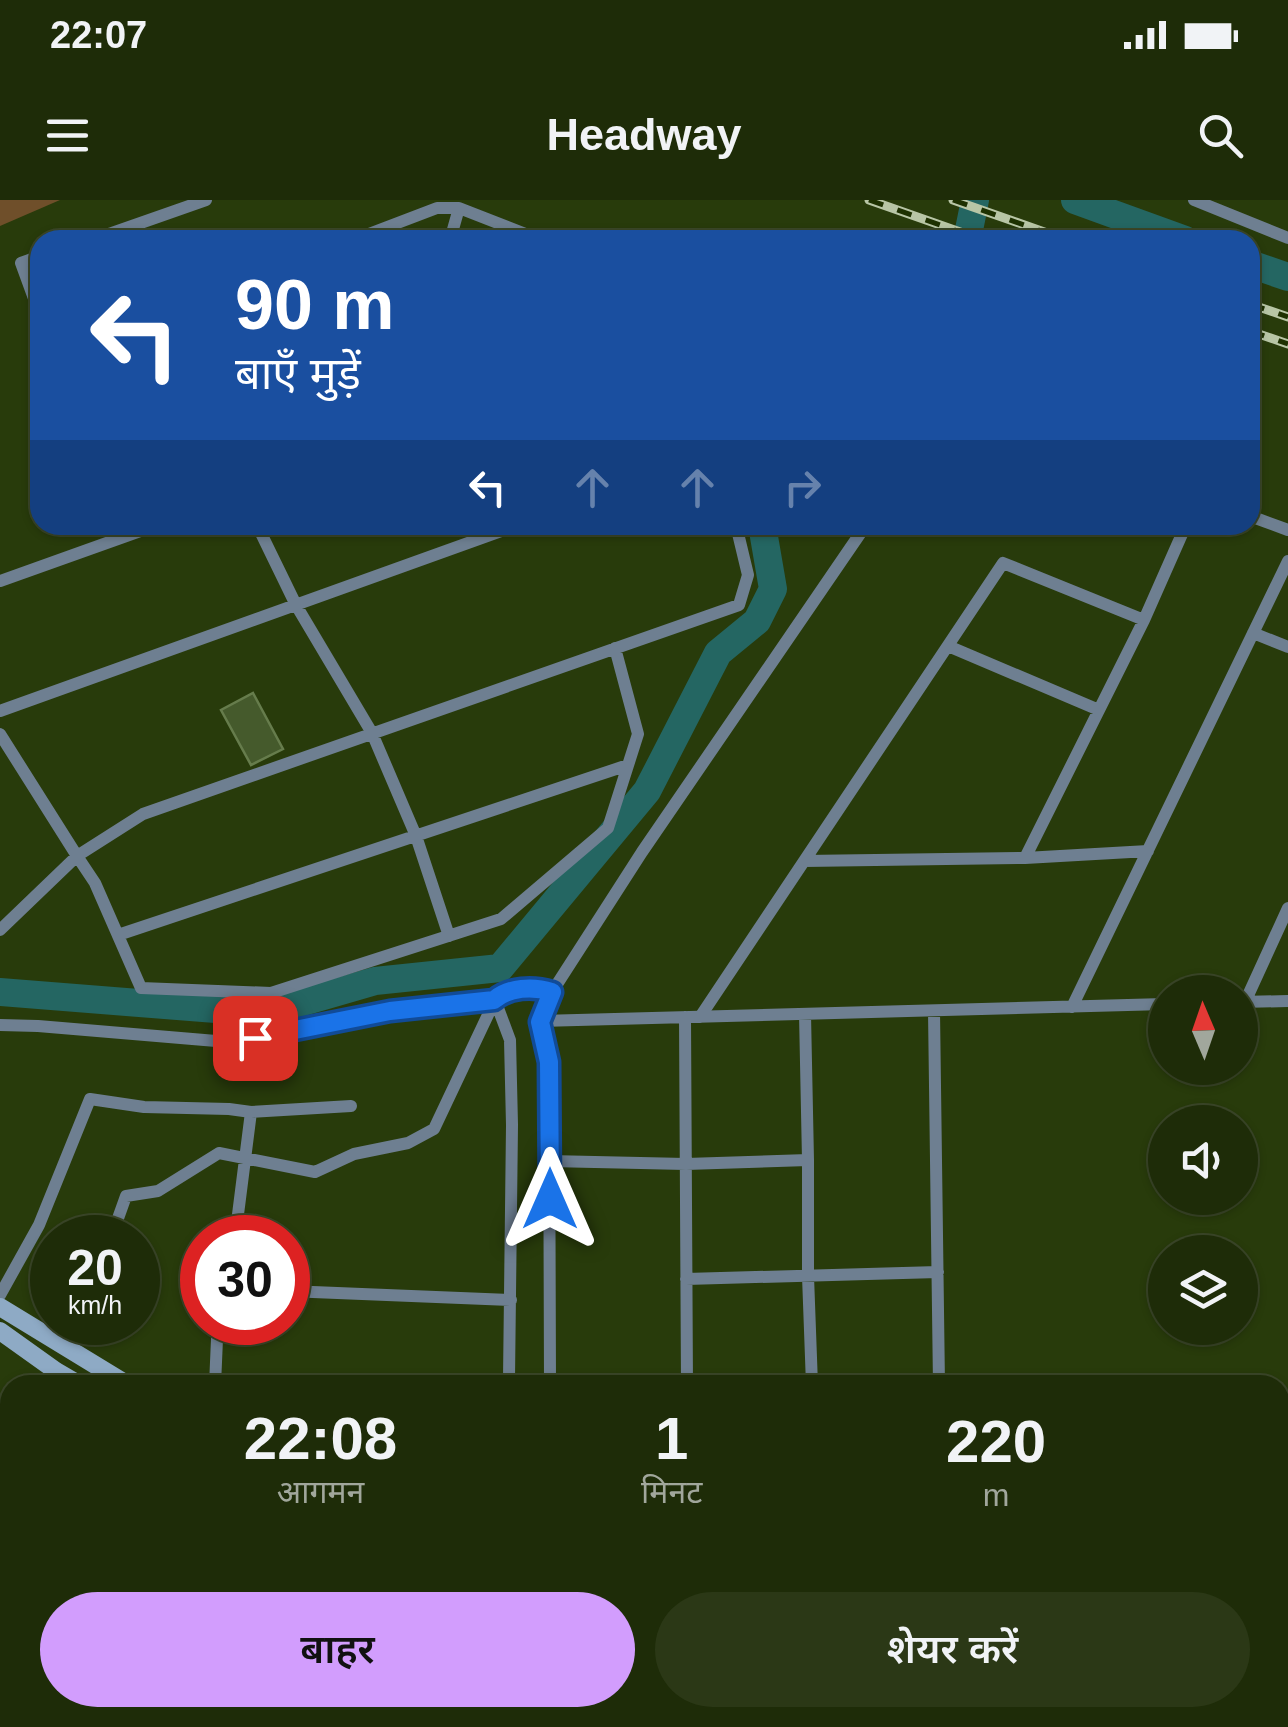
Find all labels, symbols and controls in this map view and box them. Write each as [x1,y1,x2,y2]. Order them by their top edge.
text: 22:07 [50,14,147,56]
icon: menu [40,108,95,163]
icon: search [1193,108,1248,163]
text: Headway [546,109,742,160]
text: 90 m [235,266,395,344]
icon: left [70,270,200,400]
text: बाएँ मुड़ें [235,348,361,399]
icon: left [460,460,515,515]
icon: ahead [565,460,620,515]
icon: ahead [670,460,725,515]
icon: right [775,460,830,515]
north arrow [1148,975,1258,1085]
map controls [1148,975,1258,1345]
pin [213,996,298,1081]
icon: arrive [228,1011,283,1066]
button: sound [1148,1105,1258,1215]
position arrow [498,1147,602,1251]
speed limit sign: 30 [180,1215,310,1345]
button: layers [1148,1235,1258,1345]
text: 20 [67,1240,123,1296]
text: km/h [68,1291,122,1319]
text: 22:08 [244,1405,397,1472]
text: 1 [655,1405,688,1472]
text: 220 [946,1408,1046,1475]
text: आगमन [277,1474,364,1510]
text: मिनट [641,1474,702,1510]
text: m [983,1477,1009,1513]
button: बाहर [40,1592,635,1707]
button: शेयर करें [655,1592,1250,1707]

